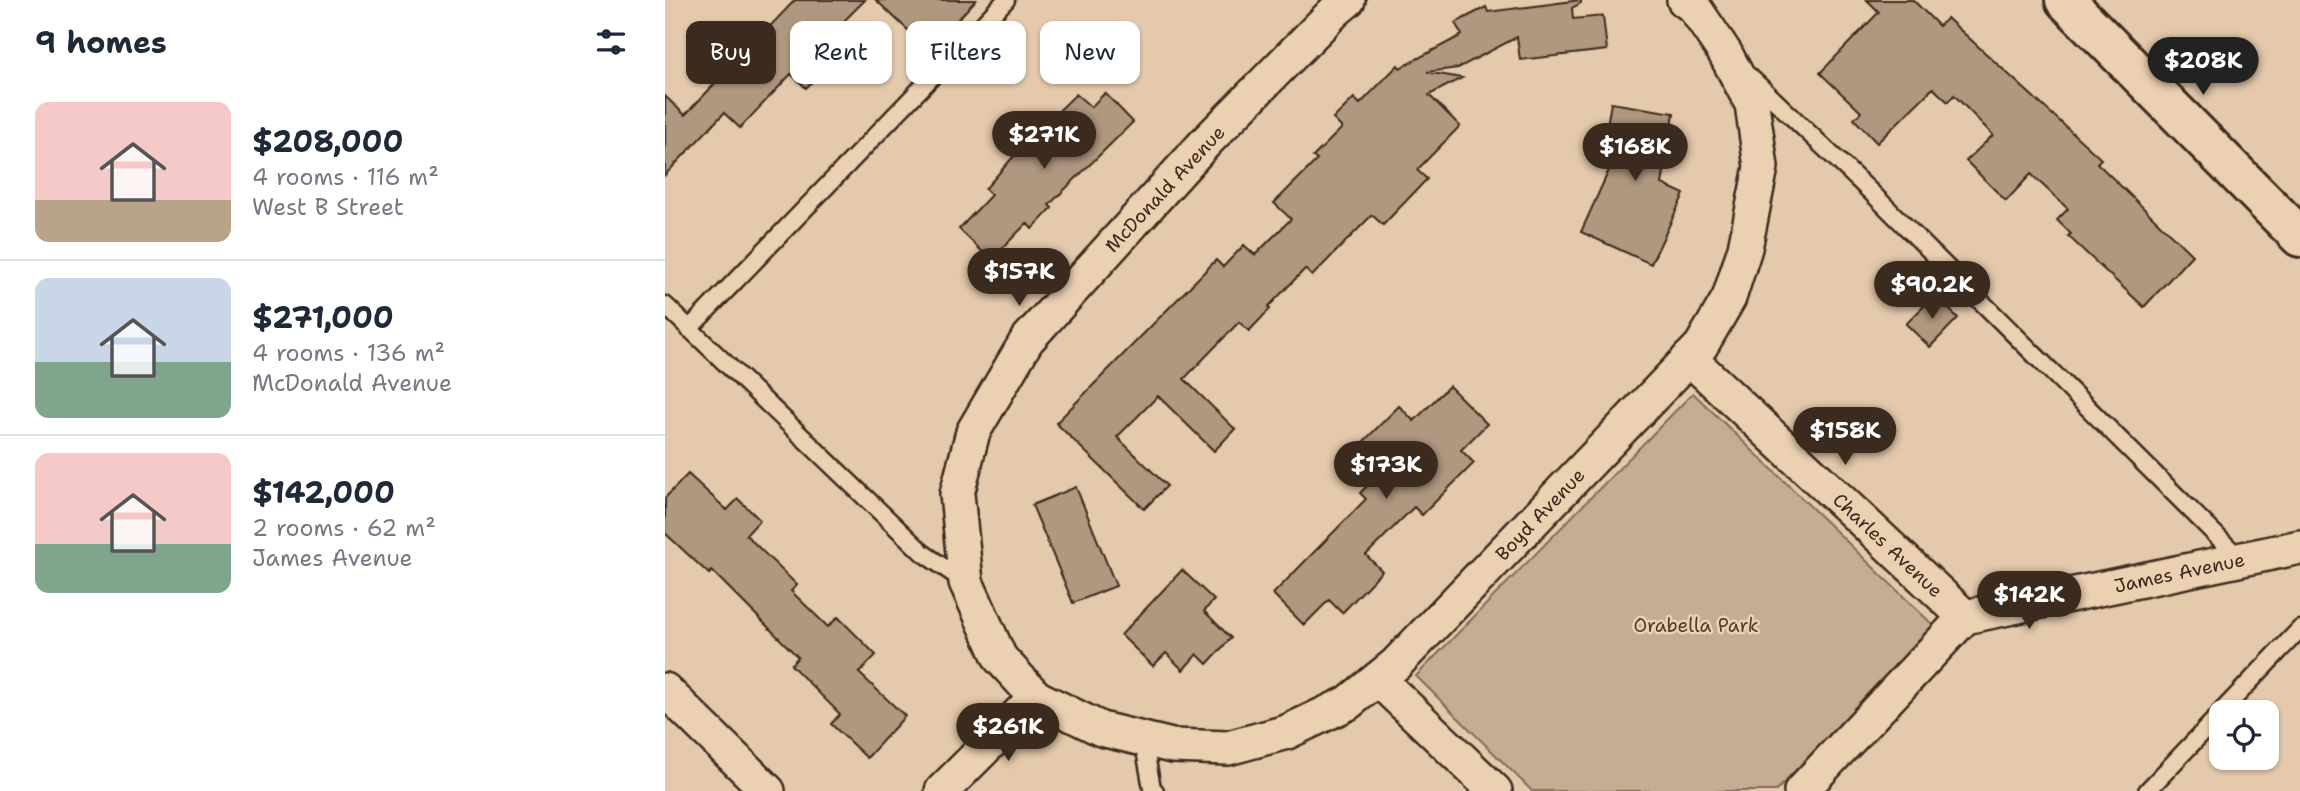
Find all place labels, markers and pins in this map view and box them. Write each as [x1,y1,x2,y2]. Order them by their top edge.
pin: $208K [2154,38,2252,97]
pin: $271K [995,111,1093,171]
pin: $168K [1586,124,1684,183]
pin: $157K [970,248,1068,308]
pin: $90.2K [1875,262,1989,321]
pin: $158K [1796,407,1894,467]
pin: $173K [1337,442,1435,501]
pin: $142K [1980,572,2078,631]
pin: $261K [959,704,1057,763]

